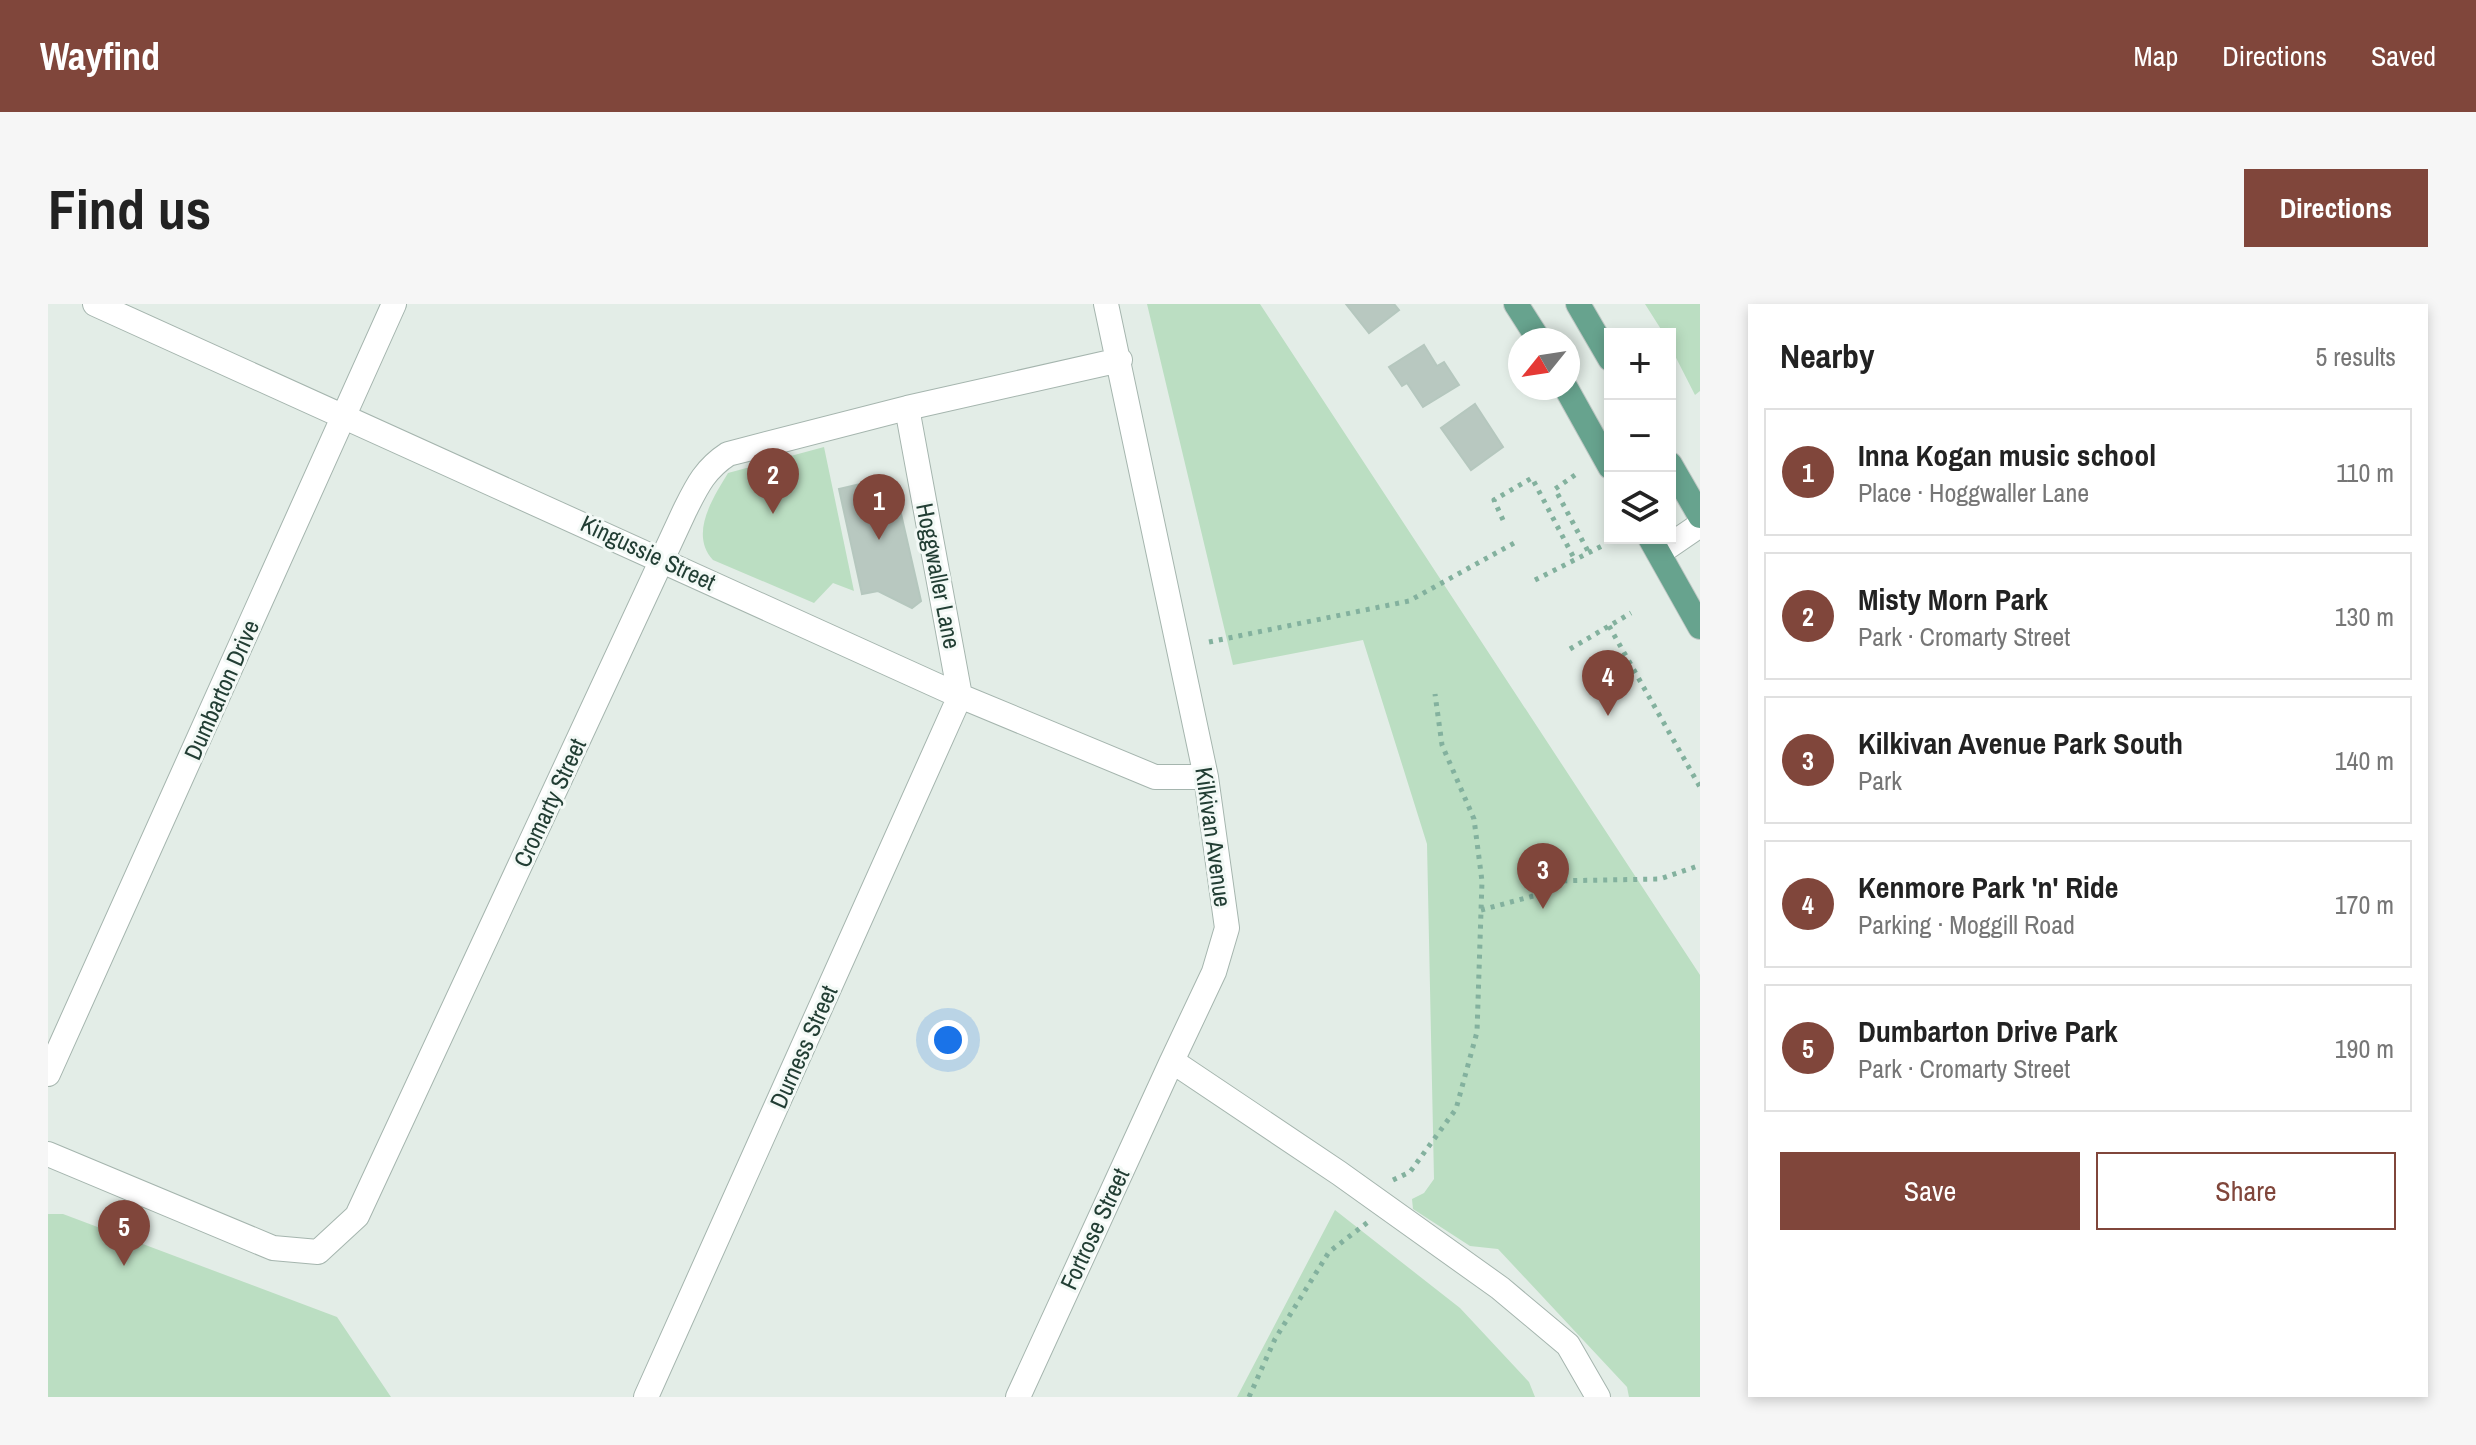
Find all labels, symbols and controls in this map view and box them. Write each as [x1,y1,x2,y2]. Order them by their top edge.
text: Wayfind [40,31,160,82]
text: Map [2134,37,2178,75]
text: Directions [2222,37,2327,75]
text: Saved [2371,37,2436,75]
button: Directions [2244,169,2428,247]
text: Find us [48,171,211,246]
north arrow [1508,328,1580,400]
map controls [1604,328,1676,544]
button: + [1604,328,1676,400]
text: Nearby [1780,333,1875,379]
text: 5 results [2315,339,2396,374]
button: − [1604,400,1676,472]
text: Inna Kogan music school [1858,435,2156,475]
pin: 2 [747,448,799,514]
text: 1 [1802,455,1814,490]
text: 110 m [2336,455,2394,490]
button: layers [1604,472,1676,544]
pin: 1 [853,474,905,540]
text: Place · Hoggwaller Lane [1858,475,2089,510]
street label: Hoggwaller Lane [909,500,969,651]
street label: Kingussie Street [576,507,722,598]
text: Misty Morn Park [1858,579,2048,619]
text: 2 [1802,599,1814,634]
text: 130 m [2335,599,2394,634]
street label: Dumbarton Drive [176,615,266,765]
text: Park · Cromarty Street [1858,619,2070,654]
pin: 4 [1582,650,1634,716]
text: Kilkivan Avenue Park South [1858,723,2183,763]
street label: Cromarty Street [505,732,593,872]
text: 3 [1802,743,1814,778]
text: 140 m [2335,743,2394,778]
text: Park [1858,763,1902,798]
street label: Kilkivan Avenue [1188,765,1240,909]
pin: 3 [1517,843,1569,909]
text: Kenmore Park 'n' Ride [1858,867,2119,907]
text: 4 [1802,887,1814,922]
text: 170 m [2335,887,2394,922]
text: Parking · Moggill Road [1858,907,2075,942]
street label: Durness Street [762,980,845,1113]
text: Dumbarton Drive Park [1858,1011,2118,1051]
your location [928,1020,968,1060]
text: 5 [1802,1031,1814,1066]
text: 190 m [2335,1031,2394,1066]
text: Park · Cromarty Street [1858,1051,2070,1086]
button: Save [1780,1152,2080,1230]
button: Share [2096,1152,2396,1230]
street label: Fortrose Street [1052,1162,1136,1294]
pin: 5 [98,1200,150,1266]

